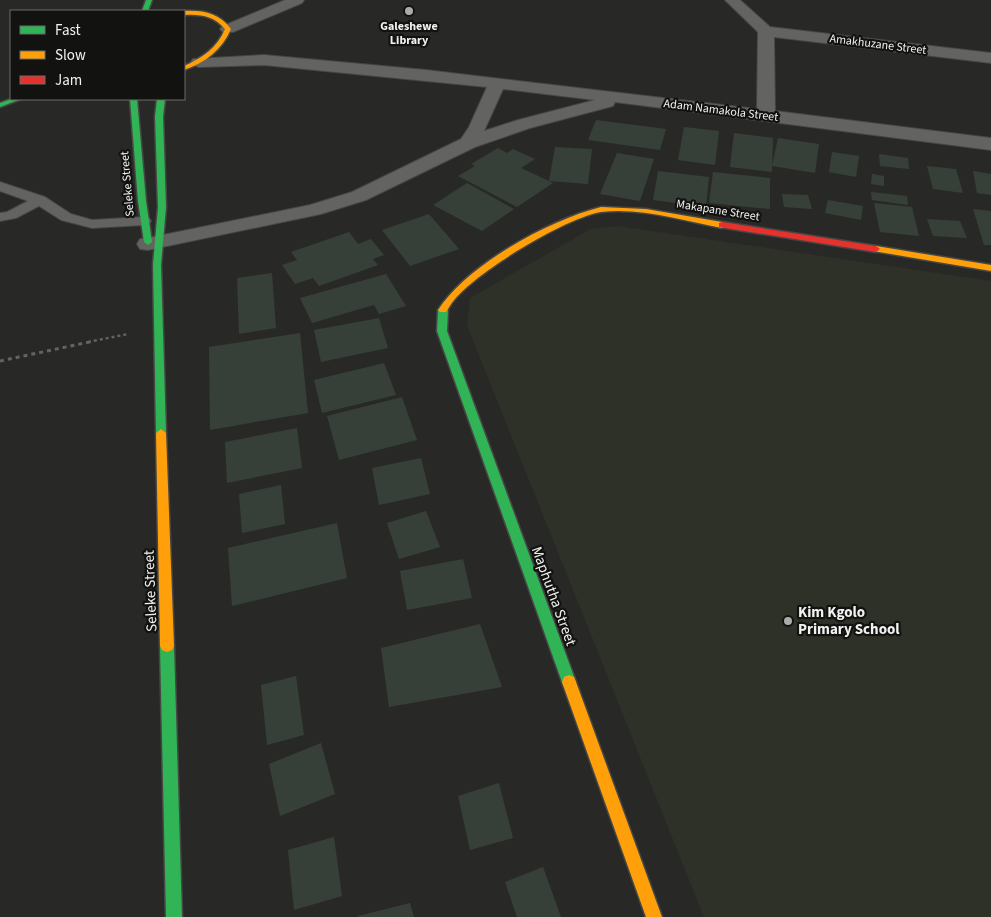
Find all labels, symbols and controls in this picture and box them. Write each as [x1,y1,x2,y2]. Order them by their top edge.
marker: Galeshewe Library [403,5,415,17]
legend [10,10,185,100]
place label: Galeshewe Library [380,18,438,49]
text: Fast [55,20,81,41]
street label: Amakhuzane Street [829,30,927,59]
text: Slow [55,45,86,66]
text: Jam [55,70,82,91]
street label: Adam Namakola Street [663,95,779,126]
street label: Seleke Street [116,151,139,217]
street label: Makapane Street [675,196,761,225]
street label: Maphutha Street [526,543,581,649]
street label: Seleke Street [139,550,162,632]
place label: Kim Kgolo Primary School [798,602,900,640]
marker: Kim Kgolo Primary School [782,615,794,627]

